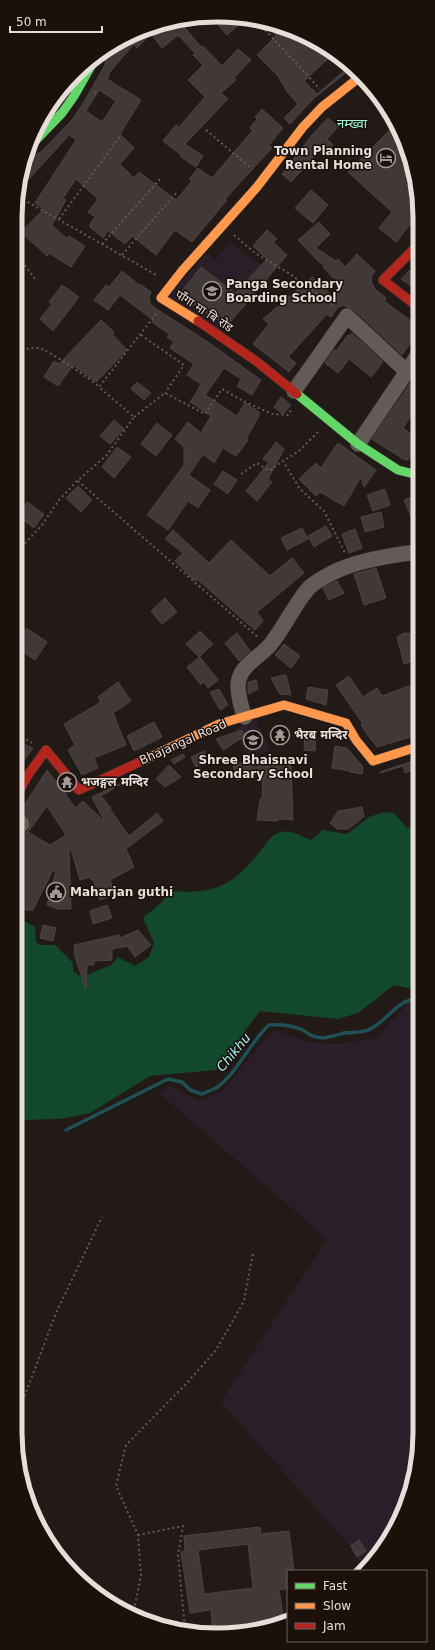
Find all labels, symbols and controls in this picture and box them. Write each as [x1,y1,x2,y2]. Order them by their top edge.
scale bar [10,8,102,34]
text: 50 m [16,15,47,29]
district label: नम्ख्वा [337,116,368,131]
place label: Town Planning Rental Home [274,144,372,172]
hotel icon: Town Planning Rental Home [375,147,397,169]
place label: Panga Secondary Boarding School [226,277,343,305]
school or university icon: Panga Secondary Boarding School [201,280,223,302]
street label: पाँगा मा बि रोड [173,286,236,335]
street label: Bhajangal Road [137,717,229,767]
temple icon: भैरब मन्दिर [269,724,291,746]
place label: भैरब मन्दिर [294,727,348,742]
school or university icon: Shree Bhaisnavi Secondary School [242,729,264,751]
place label: Shree Bhaisnavi Secondary School [193,753,313,781]
temple icon: भजङ्गल मन्दिर [56,771,78,793]
place label: भजङ्गल मन्दिर [81,774,149,789]
public building icon: Maharjan guthi [45,881,67,903]
place label: Maharjan guthi [70,885,173,899]
water label: Chikhu [213,1030,254,1074]
legend [287,1570,427,1642]
text: Fast [323,1579,347,1593]
text: Slow [323,1599,351,1613]
text: Jam [322,1619,346,1633]

